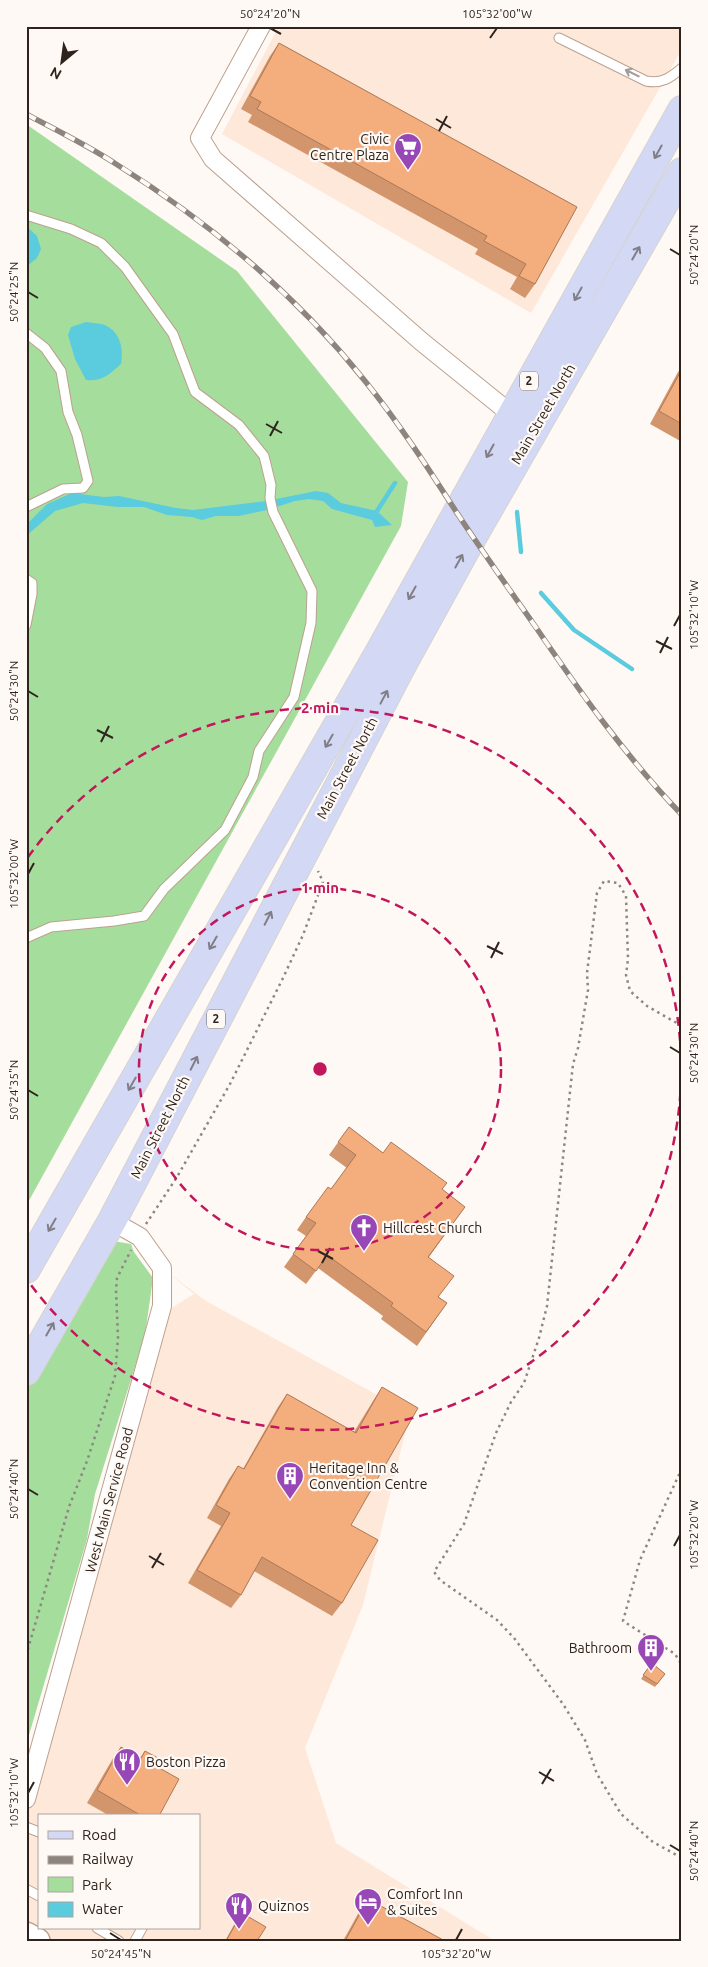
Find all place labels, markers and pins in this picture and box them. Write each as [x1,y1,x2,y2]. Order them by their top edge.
place label: Civic Centre Plaza [310,131,389,163]
supermarket icon: Civic Centre Plaza [393,132,423,171]
centre of rings [311,1060,329,1078]
church icon: Hillcrest Church [349,1213,379,1252]
place label: Hillcrest Church [383,1220,482,1236]
place label: Heritage Inn & Convention Centre [309,1460,427,1492]
building icon: Heritage Inn & Convention Centre [275,1461,305,1500]
building icon: Bathroom [636,1633,666,1672]
place label: Bathroom [569,1640,632,1656]
restaurant icon: Boston Pizza [112,1747,142,1786]
place label: Boston Pizza [146,1754,226,1770]
place label: Comfort Inn & Suites [387,1886,463,1918]
hotel icon: Comfort Inn & Suites [353,1887,383,1926]
restaurant icon: Quiznos [224,1891,254,1930]
place label: Quiznos [258,1898,309,1914]

